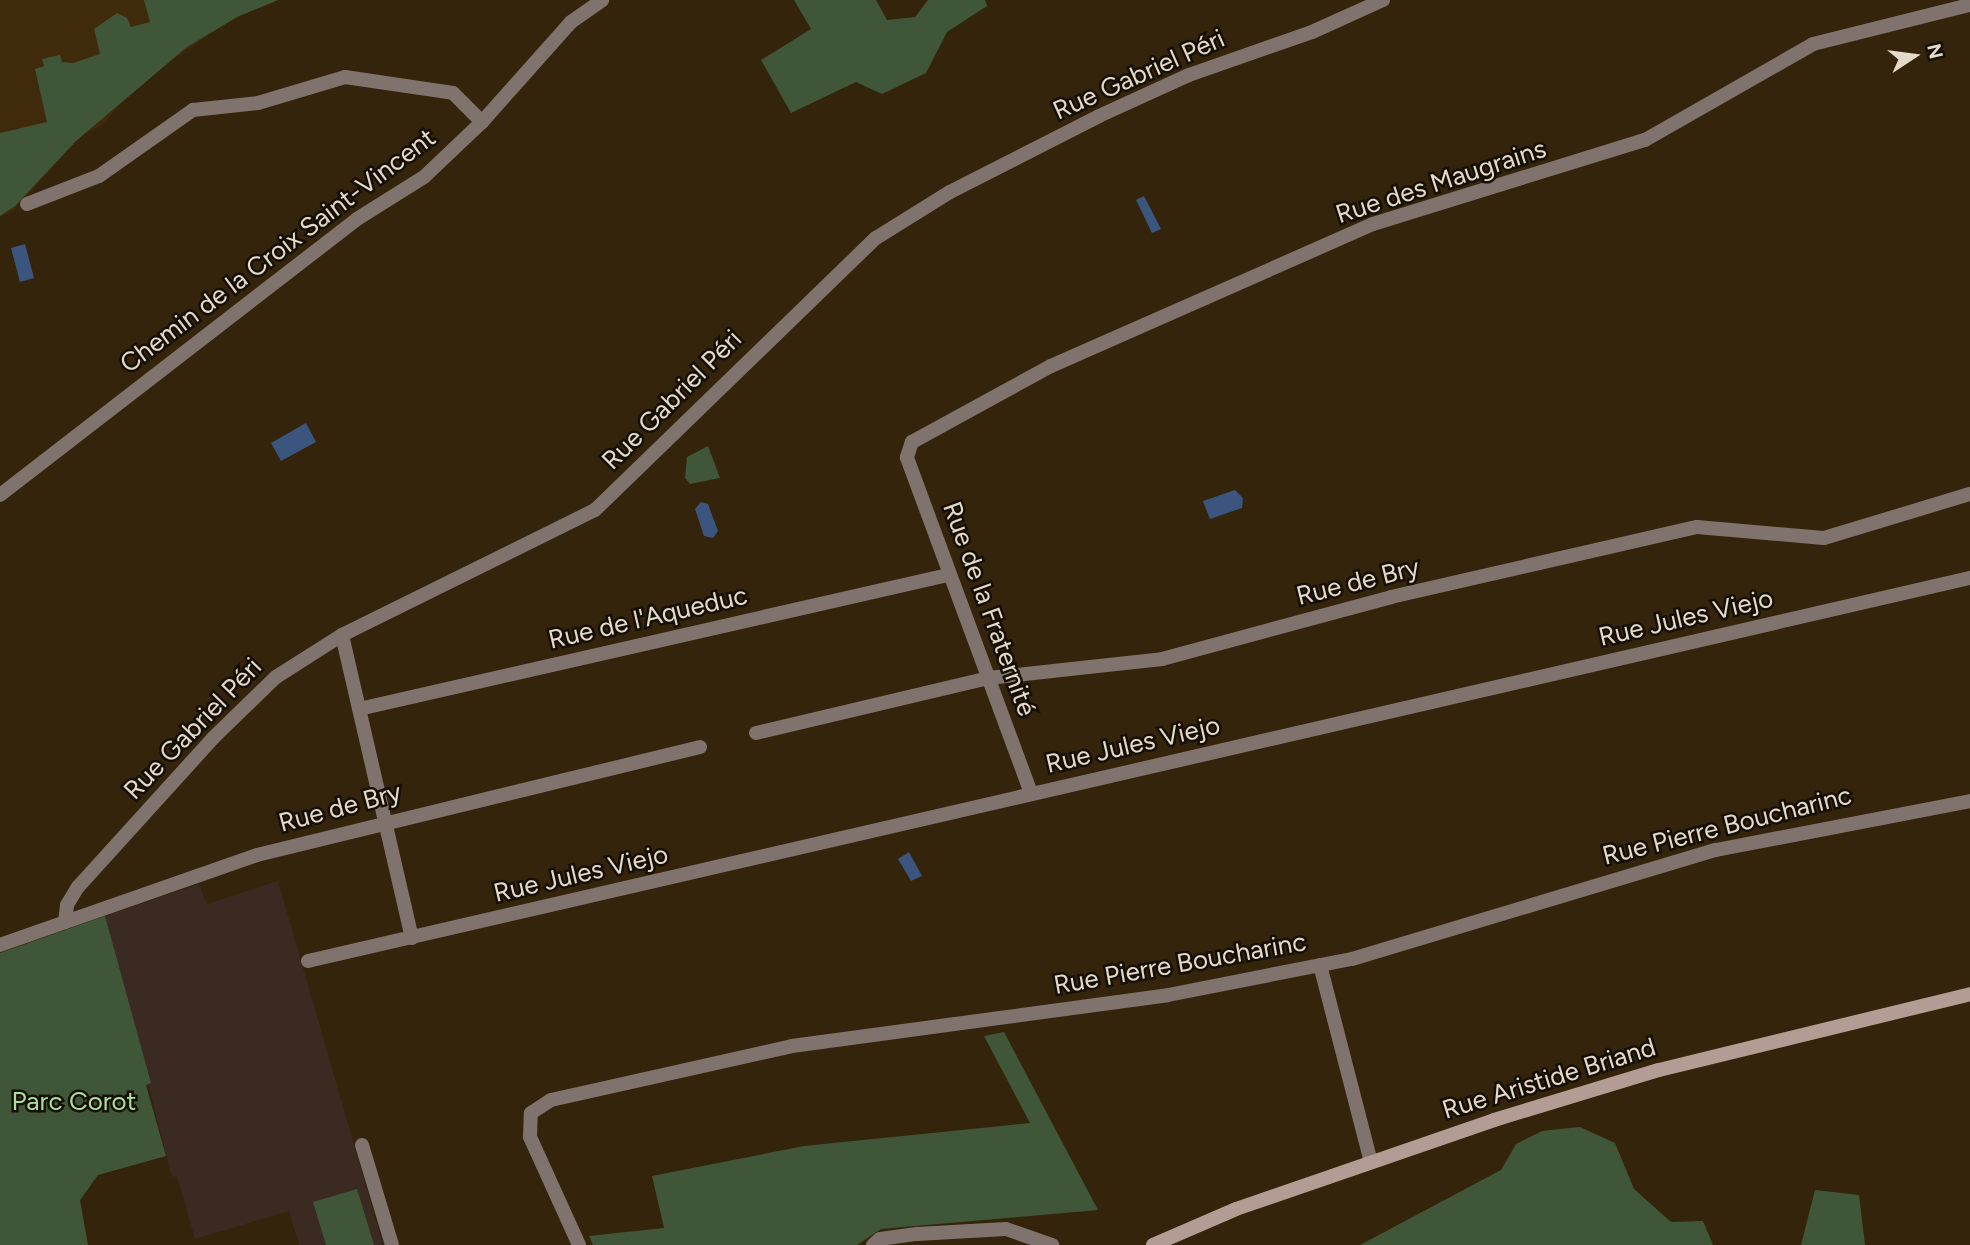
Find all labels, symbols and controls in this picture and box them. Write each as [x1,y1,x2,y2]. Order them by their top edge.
north arrow [1879,21,1949,91]
street label: Rue Gabriel Péri [1048,23,1230,127]
text: N [1922,41,1948,61]
street label: Chemin de la Croix Saint-Vincent [114,122,442,380]
street label: Rue des Maugrains [1332,133,1550,231]
street label: Rue Gabriel Péri [596,324,748,476]
street label: Rue de la Fraternité [936,498,1042,720]
street label: Rue de Bry [1293,552,1423,612]
street label: Rue de l'Aqueduc [546,580,750,656]
street label: Rue Jules Viejo [1596,583,1776,653]
street label: Rue Gabriel Péri [118,652,268,806]
street label: Rue Jules Viejo [1043,710,1223,780]
street label: Rue de Bry [275,777,405,839]
street label: Rue Pierre Boucharinc [1599,780,1855,872]
street label: Rue Jules Viejo [491,839,671,909]
street label: Rue Pierre Boucharinc [1051,926,1309,1002]
street label: Rue Aristide Briand [1439,1032,1659,1126]
park label: Parc Corot [12,1086,136,1118]

